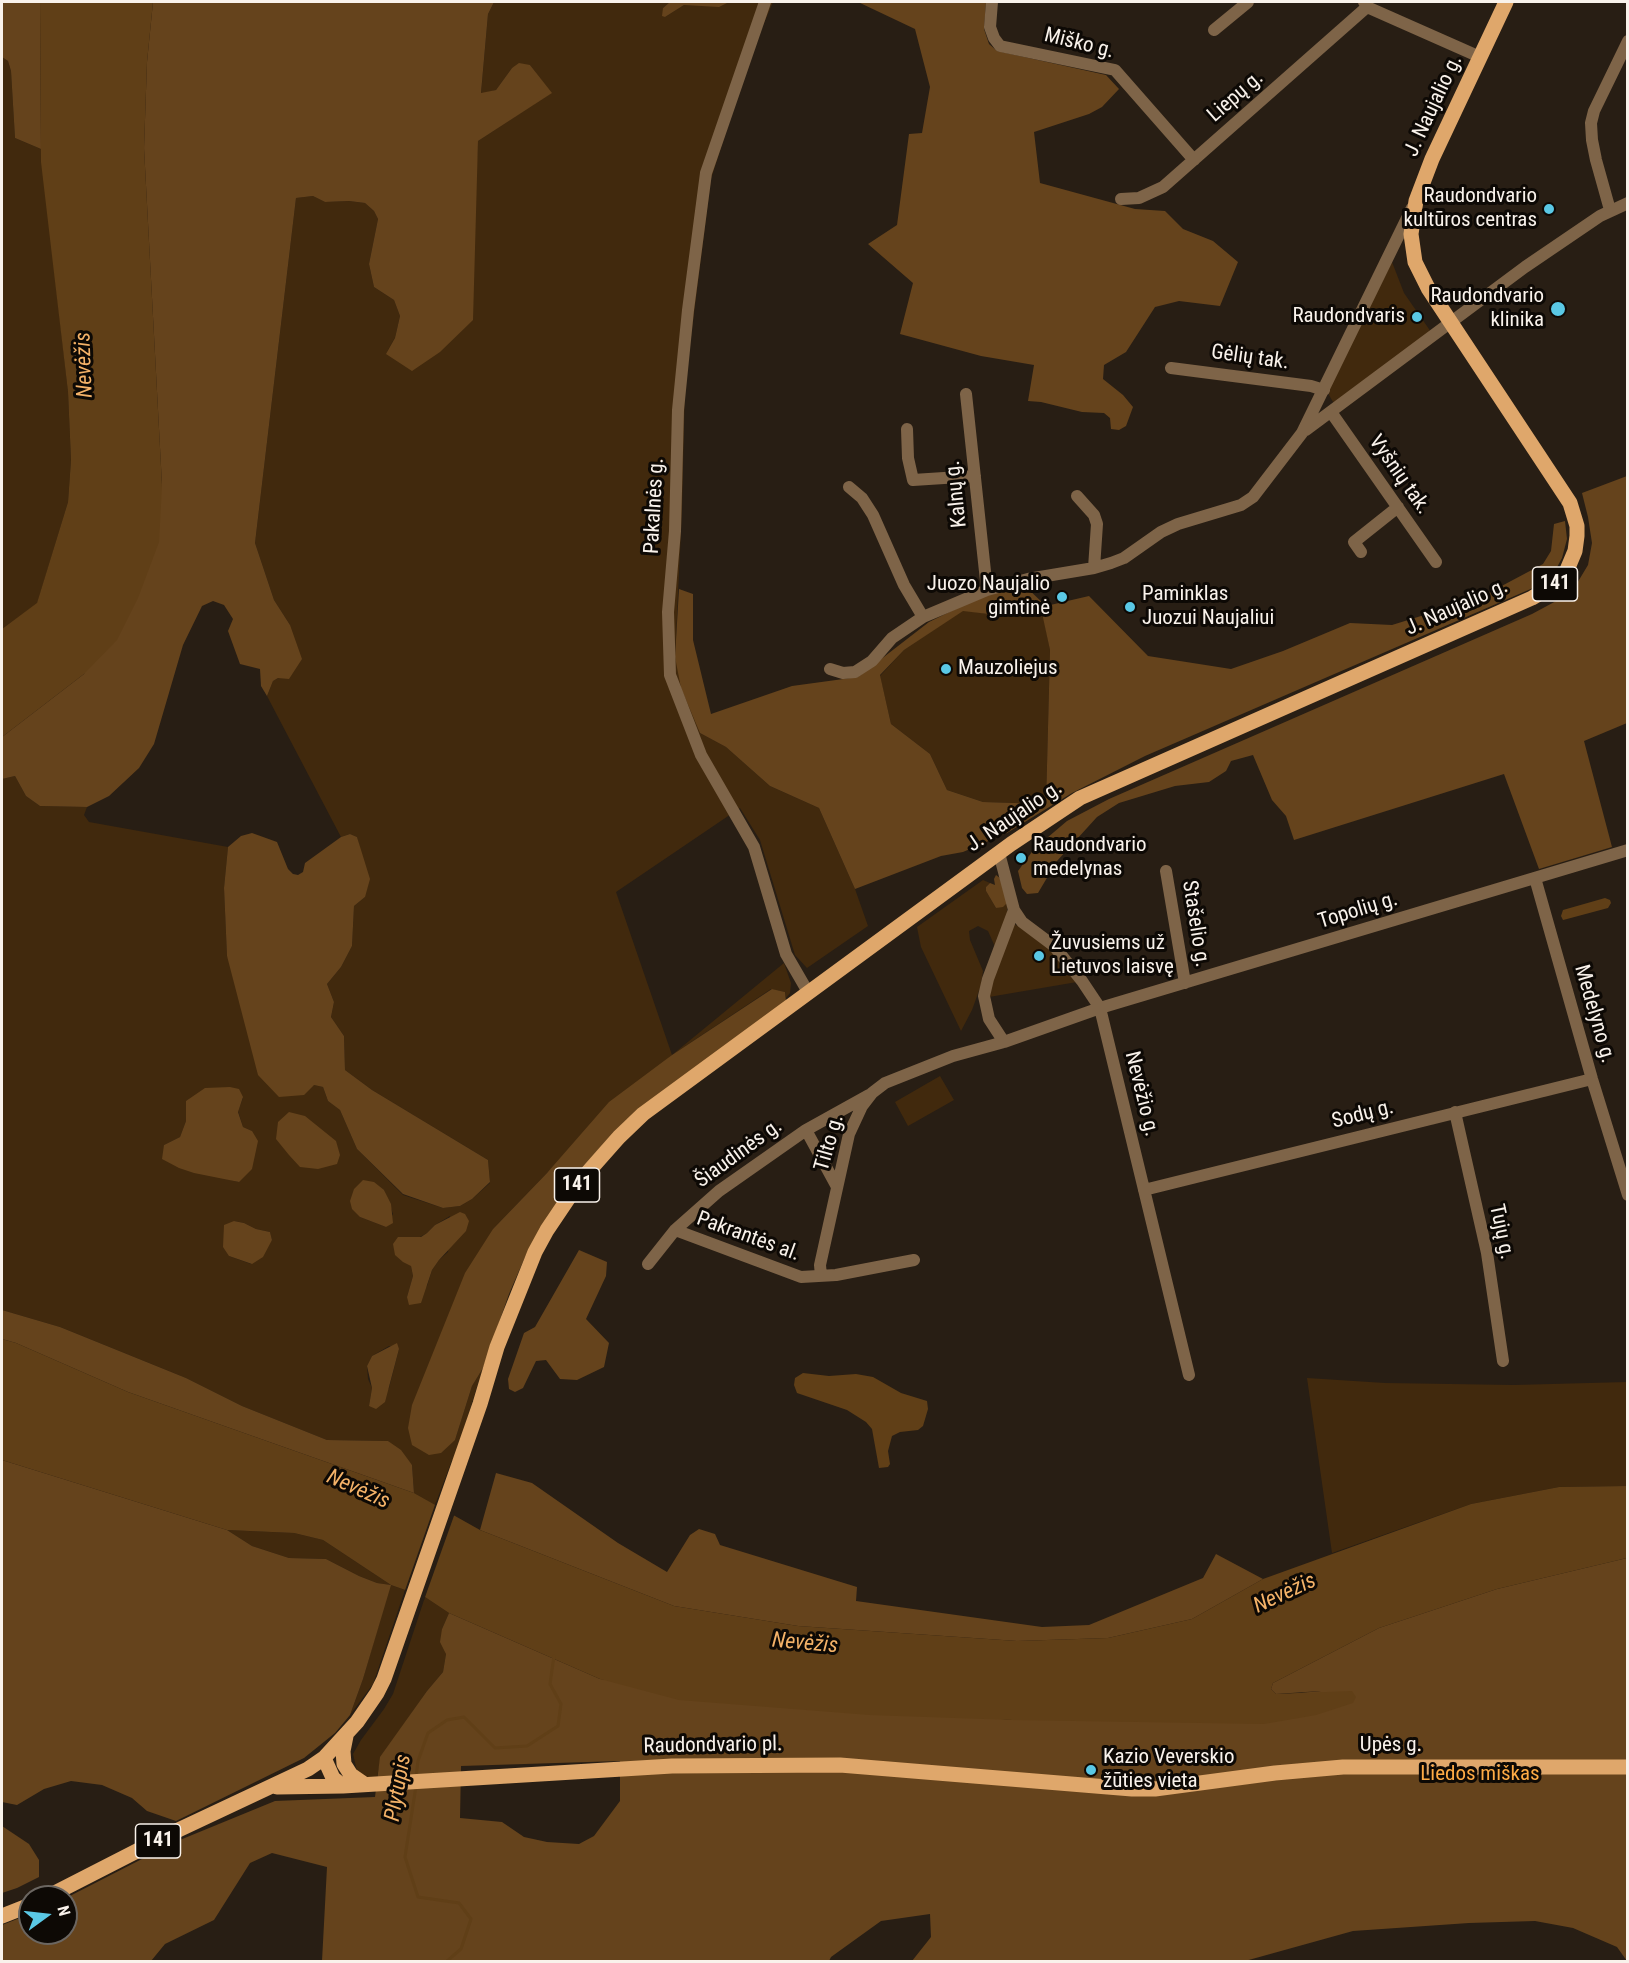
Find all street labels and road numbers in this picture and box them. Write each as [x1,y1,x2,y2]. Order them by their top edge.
street label: Miško g. [1042,23,1116,65]
street label: J. Naujalio g. [1399,51,1469,161]
street label: Liepų g. [1203,66,1269,128]
street label: Gėlių tak. [1210,340,1290,376]
street label: Vyšnių tak. [1363,430,1435,520]
street label: Pakalnės g. [640,457,670,555]
street label: Kalnų g. [941,459,973,529]
road number: 141 [1532,567,1578,601]
street label: J. Naujalio g. [1402,574,1512,642]
street label: J. Naujalio g. [963,776,1067,858]
street label: Stašelio g. [1176,879,1214,969]
street label: Topolių g. [1315,887,1401,935]
street label: Medelyno g. [1568,962,1620,1066]
street label: Nevėžio g. [1118,1049,1164,1139]
street label: Sodų g. [1330,1095,1396,1135]
street label: Tilto g. [810,1112,850,1174]
street label: Šiaudinės g. [691,1114,787,1194]
road number: 141 [554,1168,600,1202]
street label: Tujų g. [1483,1202,1519,1262]
street label: Pakrantės al. [693,1207,803,1267]
street label: Raudondvario pl. [643,1732,783,1760]
street label: Upės g. [1360,1733,1422,1759]
road number: 141 [136,1824,180,1858]

